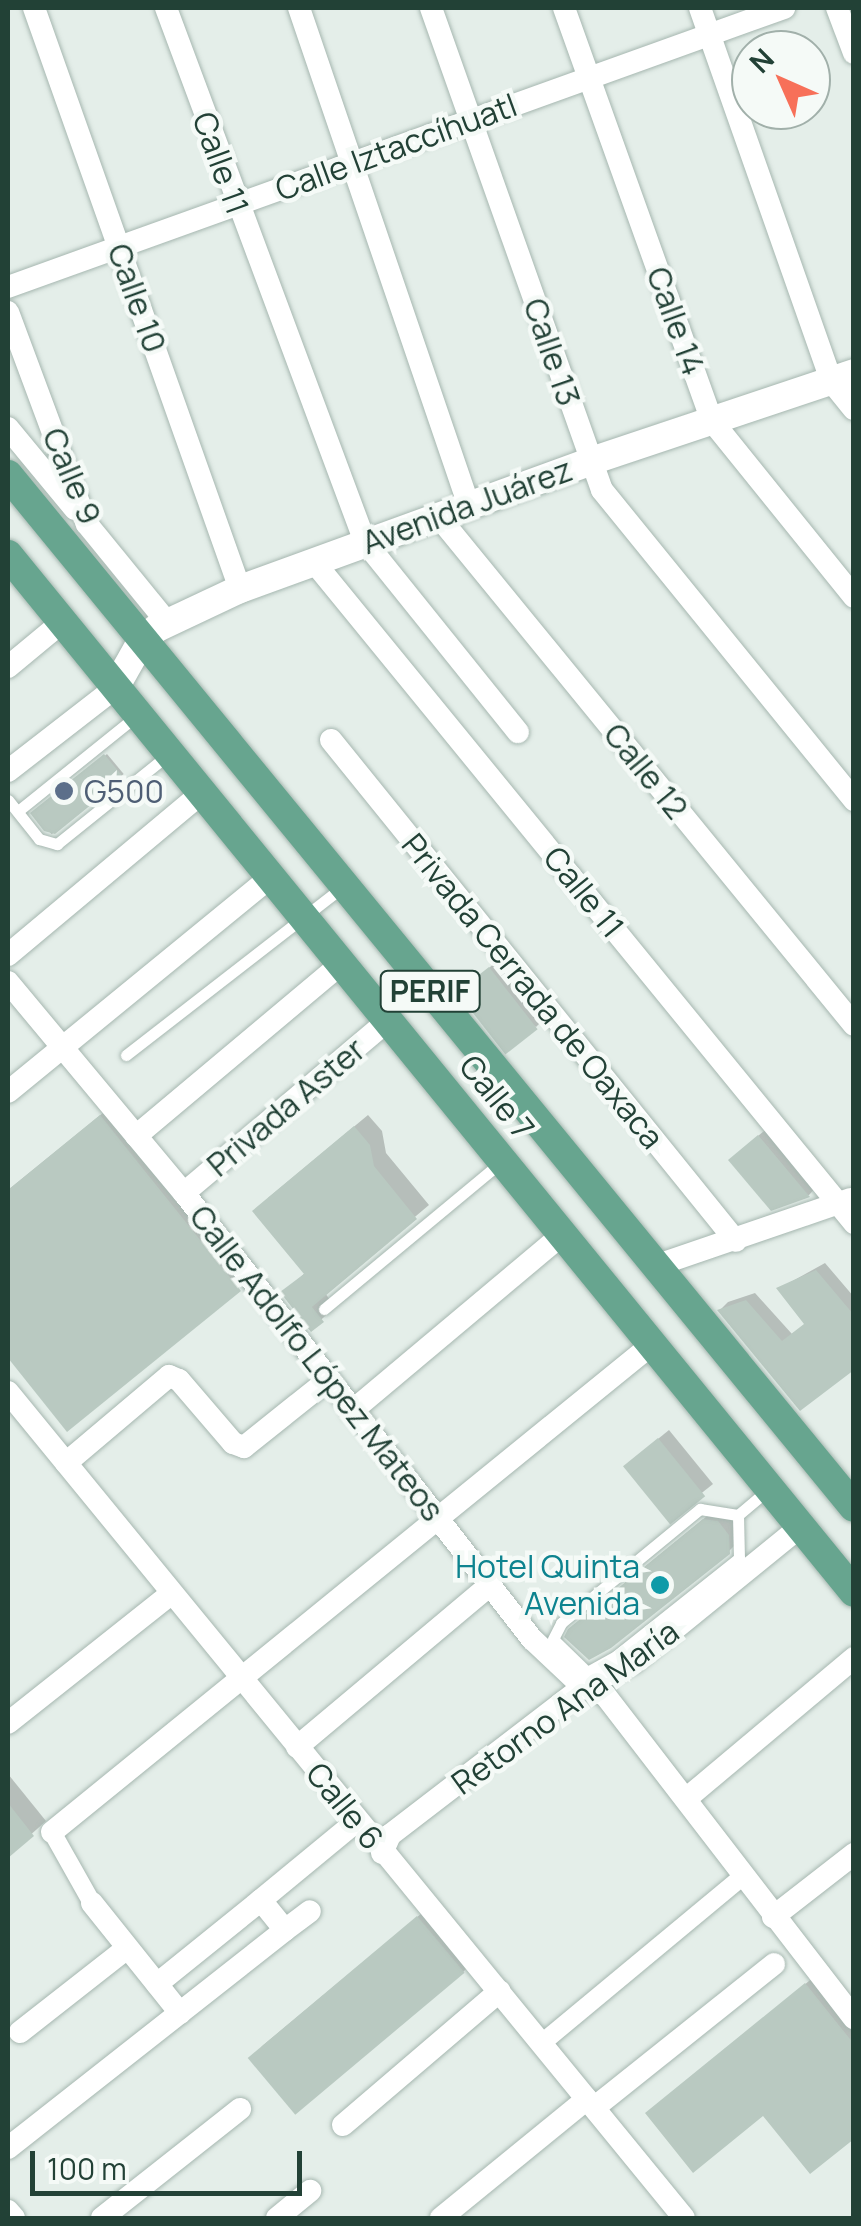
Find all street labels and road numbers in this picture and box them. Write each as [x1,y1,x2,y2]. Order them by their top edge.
street label: Calle Iztaccíhuatl [270,86,522,208]
street label: Calle 11 [185,107,257,219]
street label: Calle 10 [100,238,174,358]
street label: Calle 14 [639,262,713,380]
street label: Calle 13 [516,293,588,411]
street label: Calle 9 [35,422,109,530]
street label: Avenida Juárez [357,450,577,562]
street label: Calle 12 [596,716,696,826]
street label: Privada Cerrada de Oaxaca [394,826,672,1156]
street label: Calle 11 [536,839,632,945]
road number: PERIF [378,966,482,1016]
street label: Privada Aster [199,1030,373,1184]
street label: Calle 7 [452,1047,542,1147]
street label: Calle Adolfo López Mateos [182,1198,452,1528]
street label: Retorno Ana María [444,1612,686,1802]
street label: Calle 6 [298,1755,392,1857]

